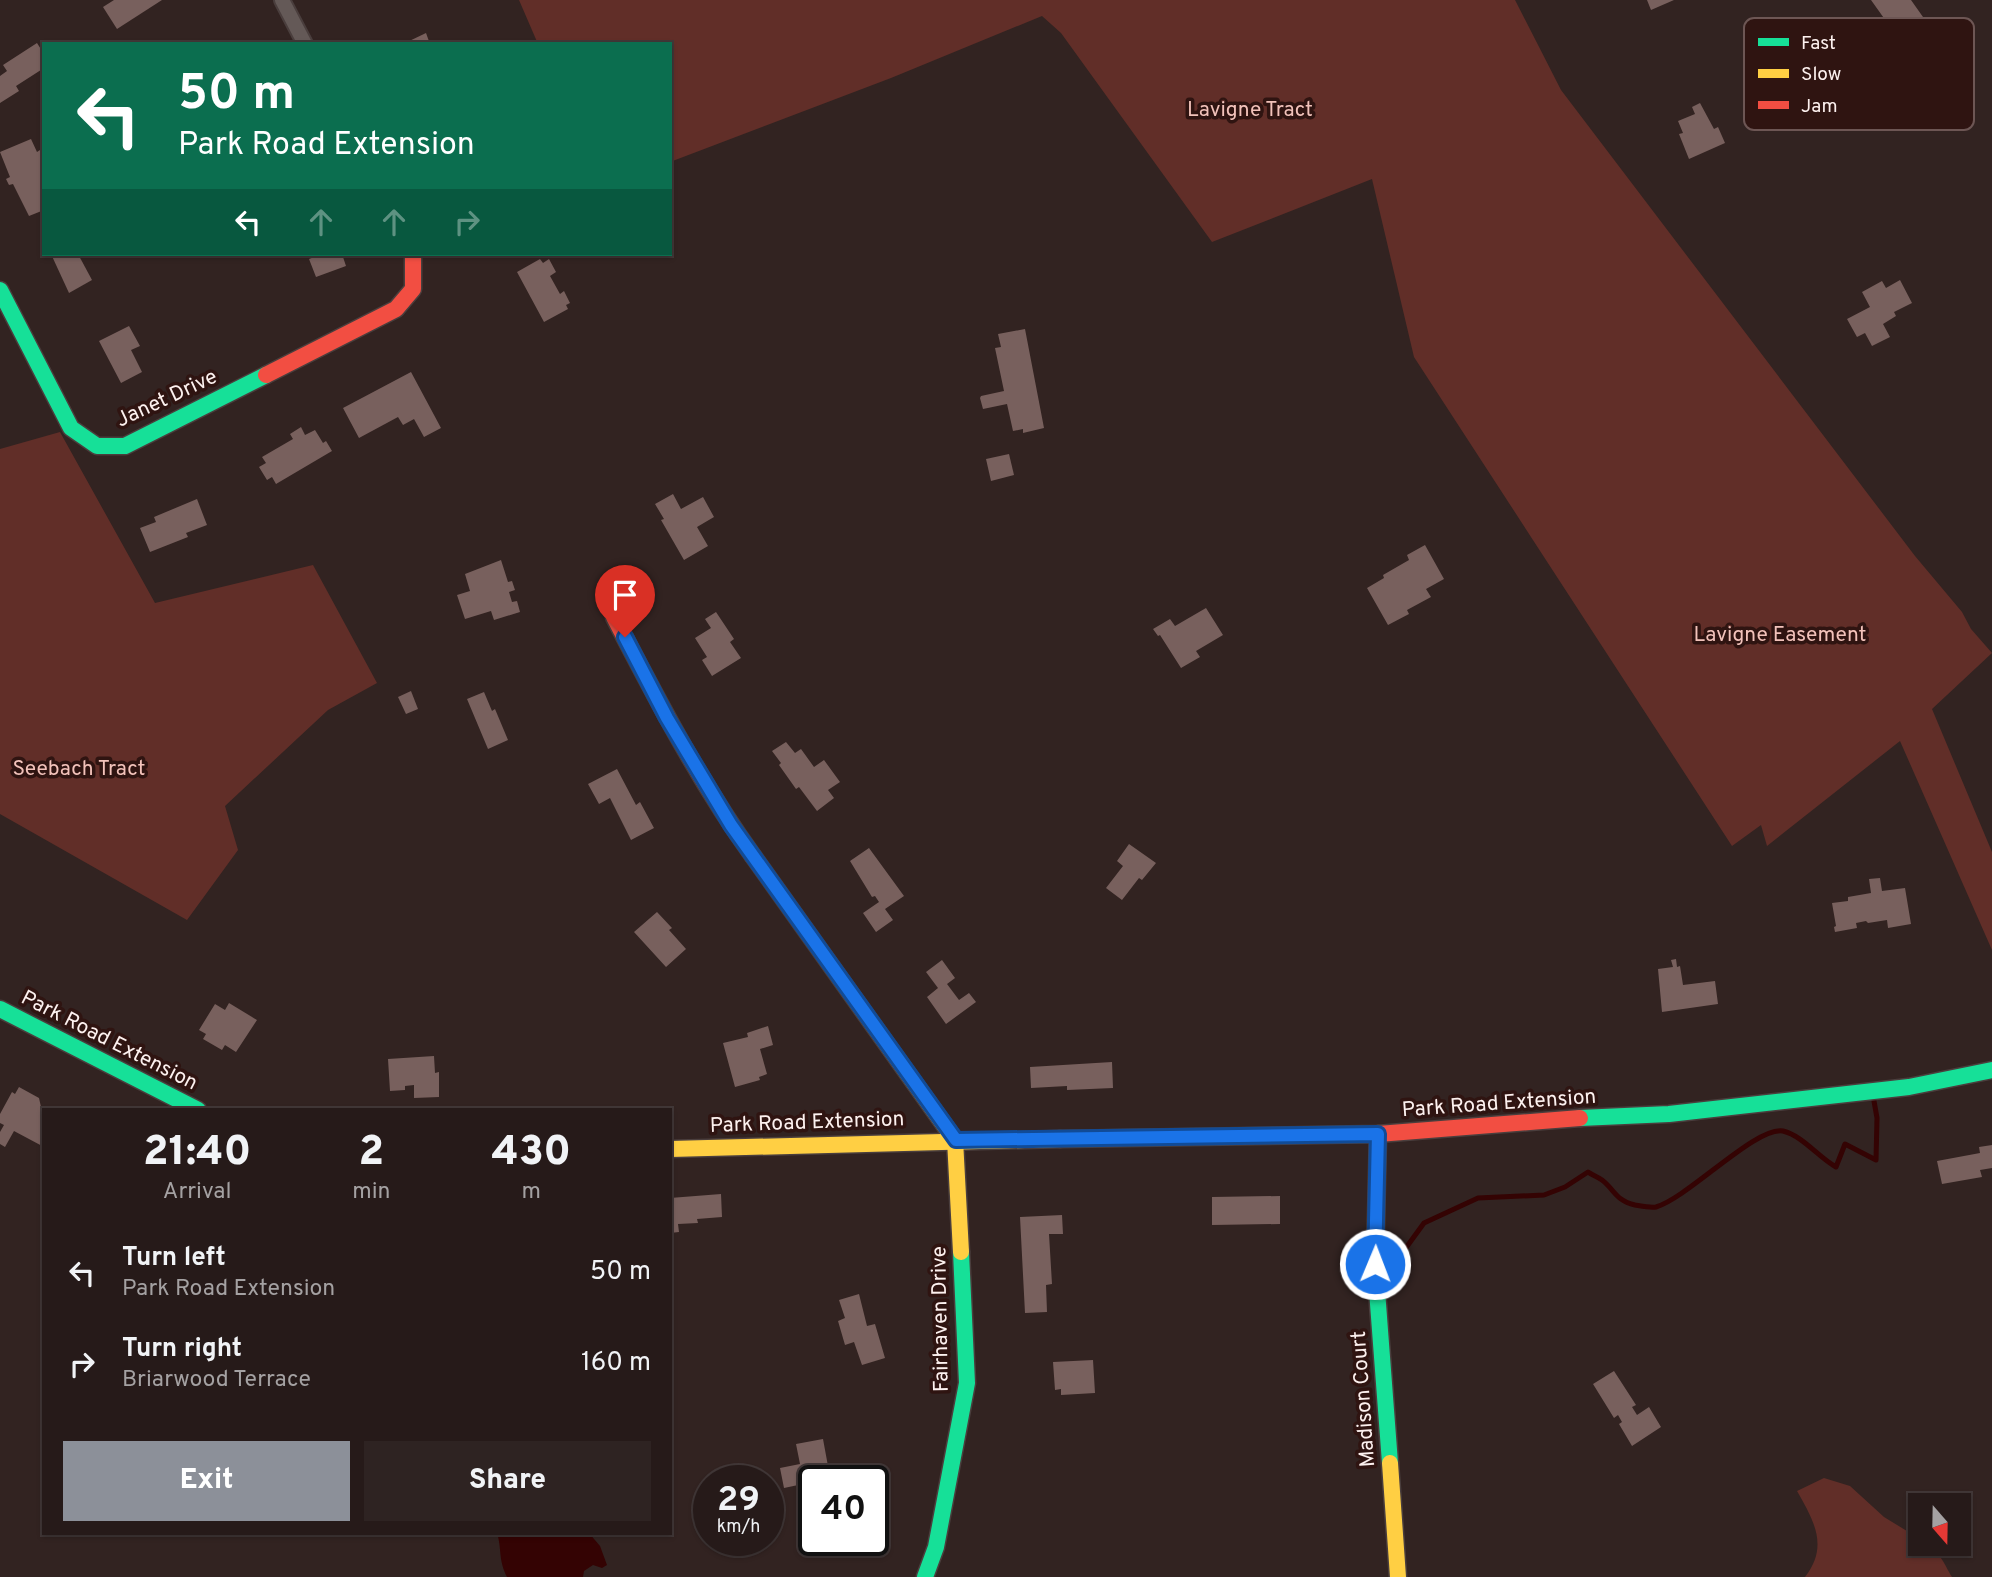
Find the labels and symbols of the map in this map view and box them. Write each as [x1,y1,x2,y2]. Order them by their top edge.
legend [1744,18,1974,130]
text: Fast [1801,32,1836,56]
text: Slow [1801,63,1841,87]
text: Jam [1801,95,1838,119]
park label: Lavigne Tract [1187,97,1313,124]
street label: Janet Drive [112,364,222,434]
pin [595,565,655,637]
park label: Lavigne Easement [1694,622,1866,649]
park label: Seebach Tract [13,756,145,783]
street label: Park Road Extension [16,985,202,1097]
street label: Park Road Extension [1401,1084,1597,1124]
street label: Park Road Extension [709,1106,905,1140]
position arrow [1338,1227,1412,1301]
street label: Fairhaven Drive [926,1246,956,1392]
street label: Madison Court [1346,1330,1382,1468]
speed limit sign: 40 [798,1465,889,1556]
north arrow [1908,1493,1970,1556]

